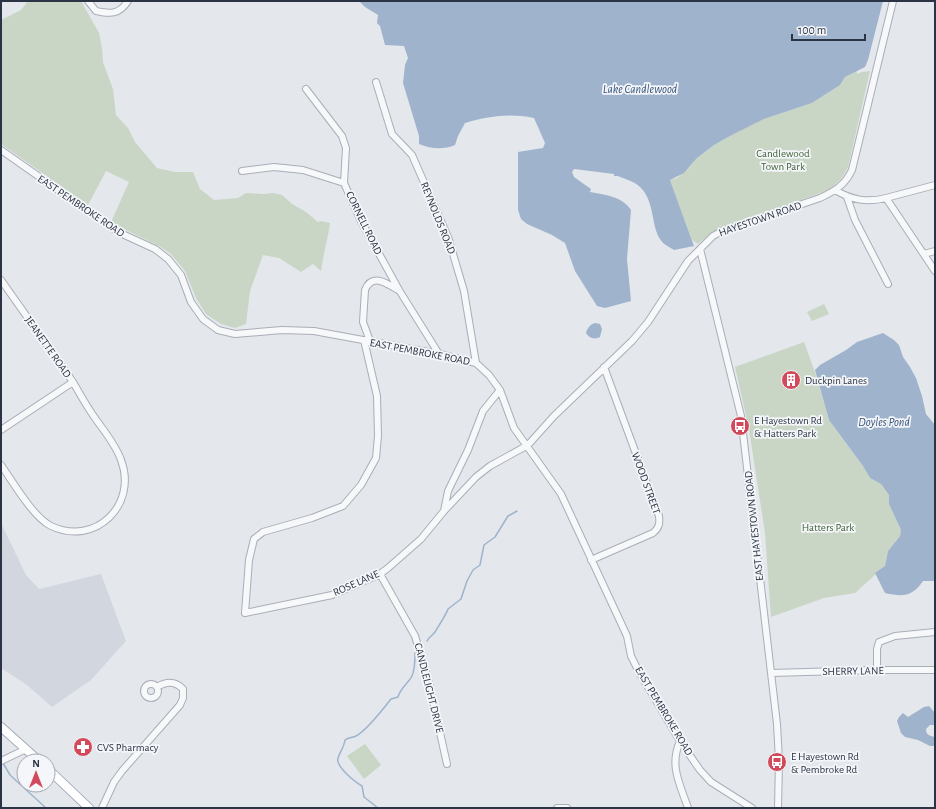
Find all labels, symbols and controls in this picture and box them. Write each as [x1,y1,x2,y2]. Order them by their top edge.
scale bar [792,16,865,42]
text: 100 m [798,24,826,36]
water label: Lake Candlewood [603,83,678,95]
park label: Candlewood Town Park [756,148,810,172]
street label: EAST PEMBROKE ROAD [36,173,126,239]
street label: REYNOLDS ROAD [419,180,457,256]
street label: CORNELL ROAD [344,190,384,256]
street label: HAYESTOWN ROAD [717,200,803,238]
street label: JEANETTE ROAD [23,314,73,380]
street label: EAST PEMBROKE ROAD [369,337,471,367]
building icon: Duckpin Lanes [780,369,802,391]
place label: Duckpin Lanes [805,375,867,386]
bus stop icon: E Hayestown Rd & Hatters Park [729,415,751,437]
place label: E Hayestown Rd & Hatters Park [754,415,822,439]
water label: Doyles Pond [858,416,910,428]
street label: WOOD STREET [630,451,662,516]
street label: EAST HAYESTOWN ROAD [743,470,765,582]
park label: Hatters Park [802,522,854,533]
street label: ROSE LANE [331,568,381,598]
street label: CANDLELIGHT DRIVE [412,642,446,735]
street label: EAST PEMBROKE ROAD [633,664,695,758]
street label: SHERRY LANE [822,665,884,677]
pharmacy icon: CVS Pharmacy [72,736,94,758]
place label: CVS Pharmacy [97,742,159,753]
bus stop icon: E Hayestown Rd & Pembroke Rd [766,751,788,773]
place label: E Hayestown Rd & Pembroke Rd [791,751,859,775]
north arrow [16,753,56,793]
text: N [32,758,40,769]

